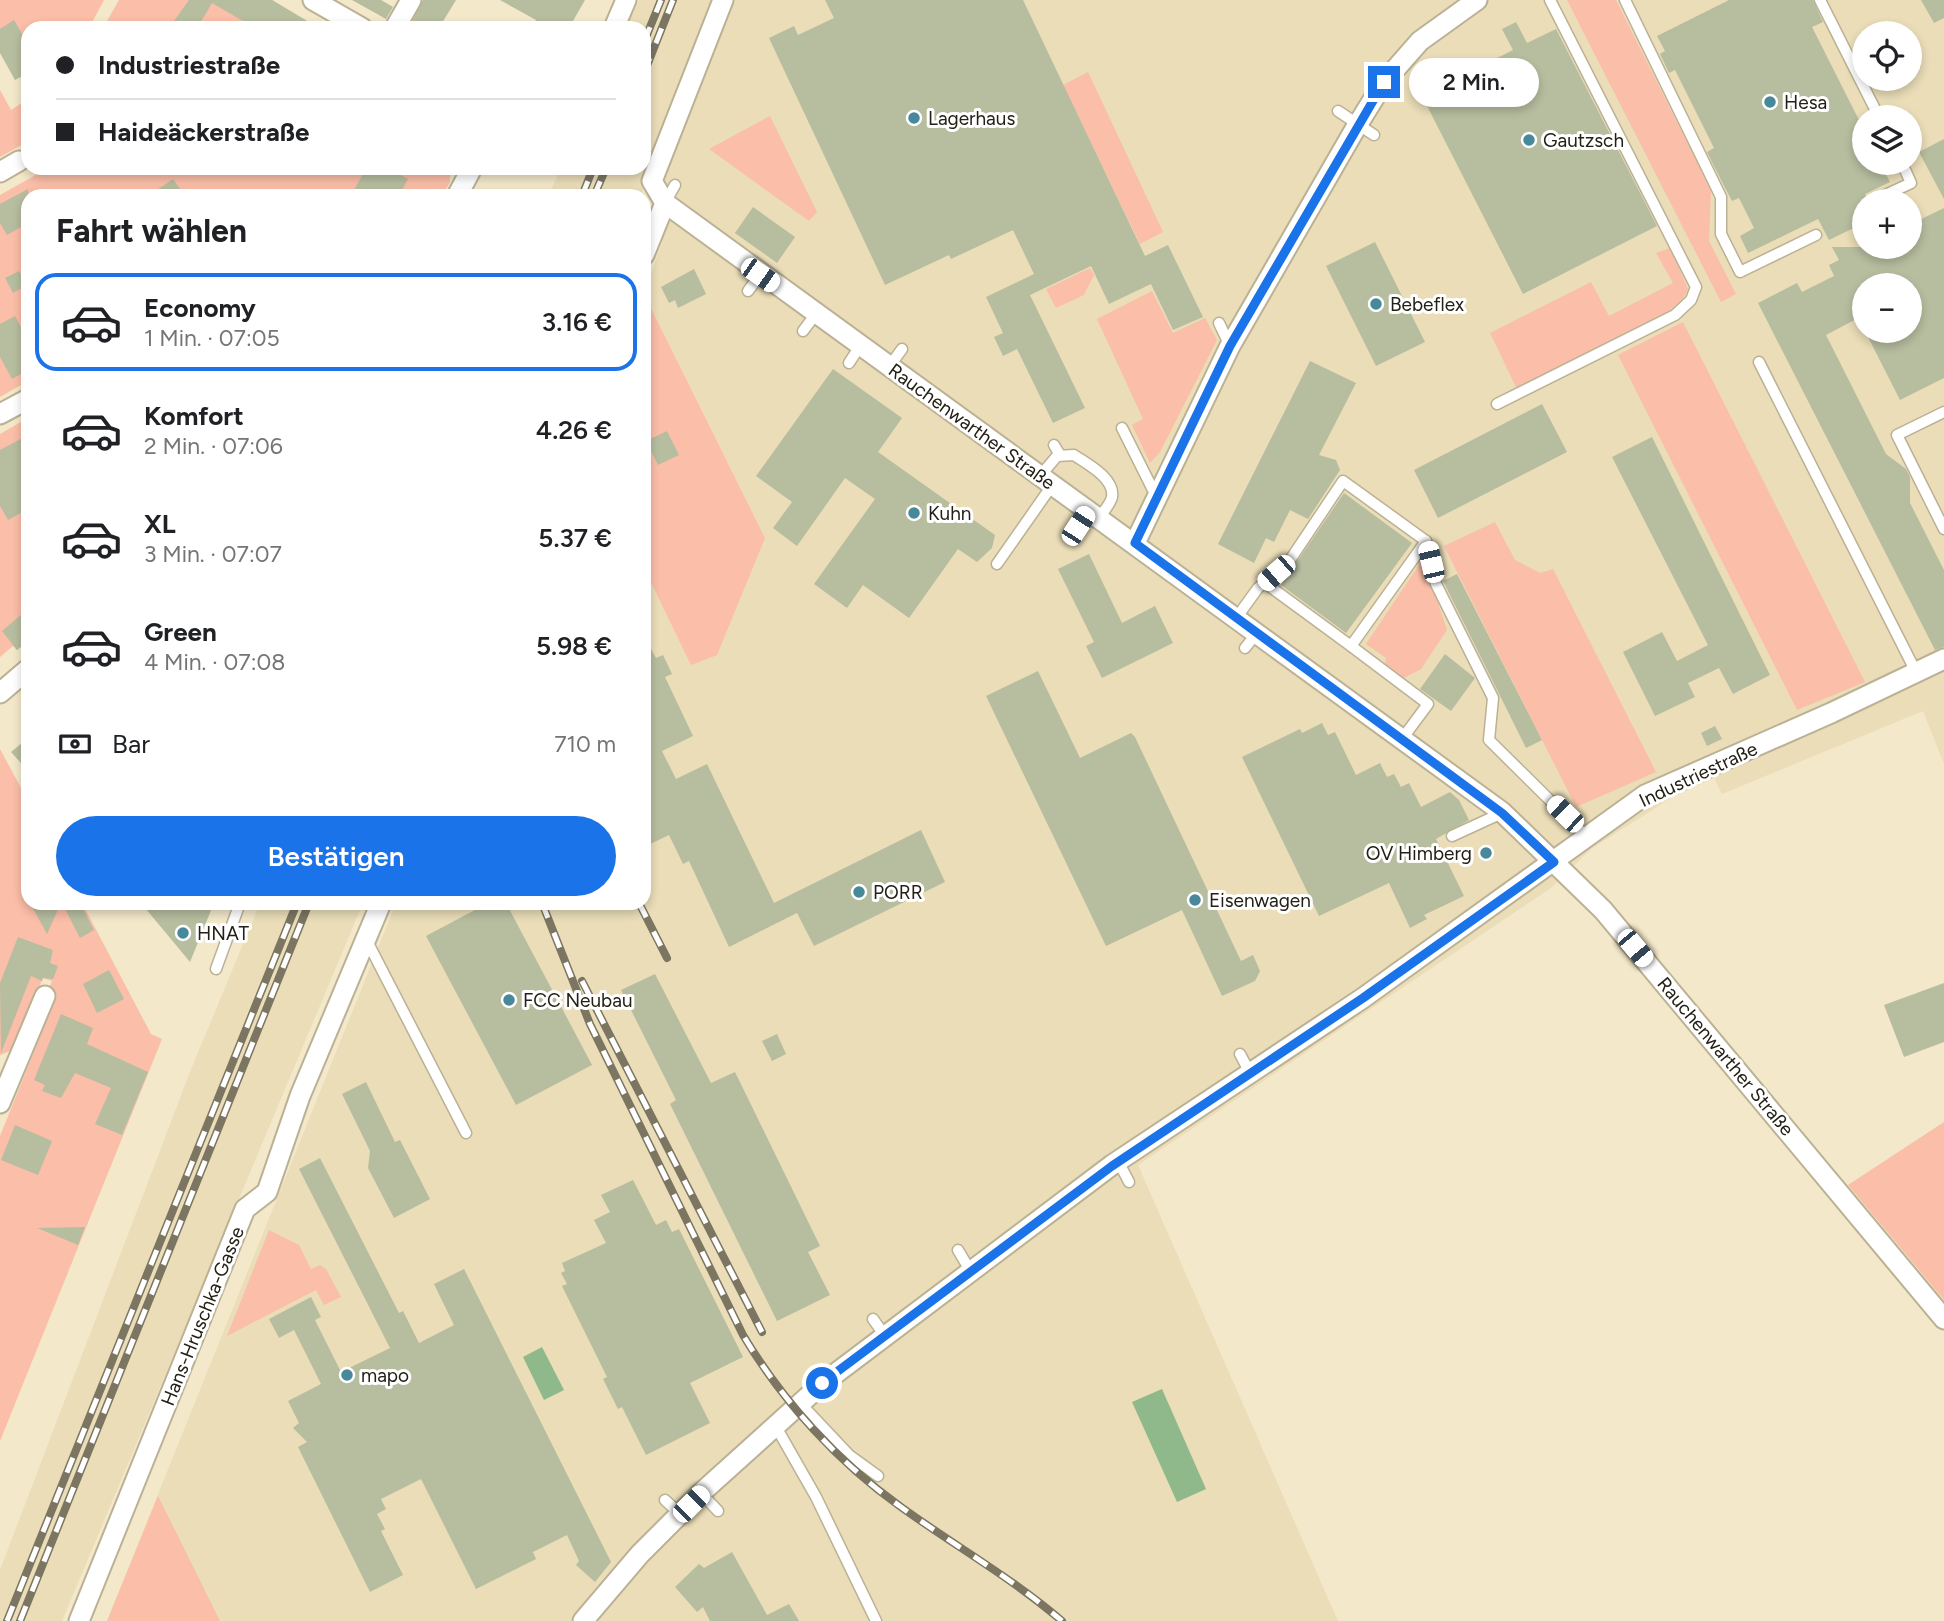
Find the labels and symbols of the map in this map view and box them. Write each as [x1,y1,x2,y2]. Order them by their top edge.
callout: 2 Min. [1408,57,1538,106]
route end [1368,66,1400,98]
place label: Hesa [1784,91,1827,114]
marker: Hesa [1762,94,1778,110]
place label: Lagerhaus [928,107,1015,130]
marker: Lagerhaus [906,110,922,126]
place label: Gautzsch [1543,129,1624,152]
marker: Gautzsch [1521,132,1537,148]
car [737,254,784,296]
place label: Bebeflex [1390,293,1464,316]
marker: Bebeflex [1368,296,1384,312]
street label: Rauchenwarther Straße [884,358,1059,494]
place label: Kuhn [928,502,971,525]
car [1058,503,1099,549]
marker: Kuhn [906,505,922,521]
car [1417,539,1446,585]
car [1254,551,1299,595]
street label: Industriestraße [1635,737,1761,812]
car [1543,792,1588,836]
place label: OV Himberg [1366,842,1472,865]
marker: OV Himberg [1478,845,1494,861]
place label: PORR [873,881,923,904]
marker: PORR [851,884,867,900]
place label: Eisenwagen [1209,889,1311,912]
marker: Eisenwagen [1187,892,1203,908]
place label: HNAT [197,922,250,945]
marker: HNAT [175,925,191,941]
car [1614,925,1657,971]
street label: Rauchenwarther Straße [1653,972,1799,1140]
place label: FCC Neubau [523,989,633,1012]
marker: FCC Neubau [501,992,517,1008]
street label: Hans-Hruschka-Gasse [156,1223,249,1409]
place label: mapo [361,1364,409,1387]
marker: mapo [339,1367,355,1383]
route start [806,1367,838,1399]
car [669,1482,714,1526]

